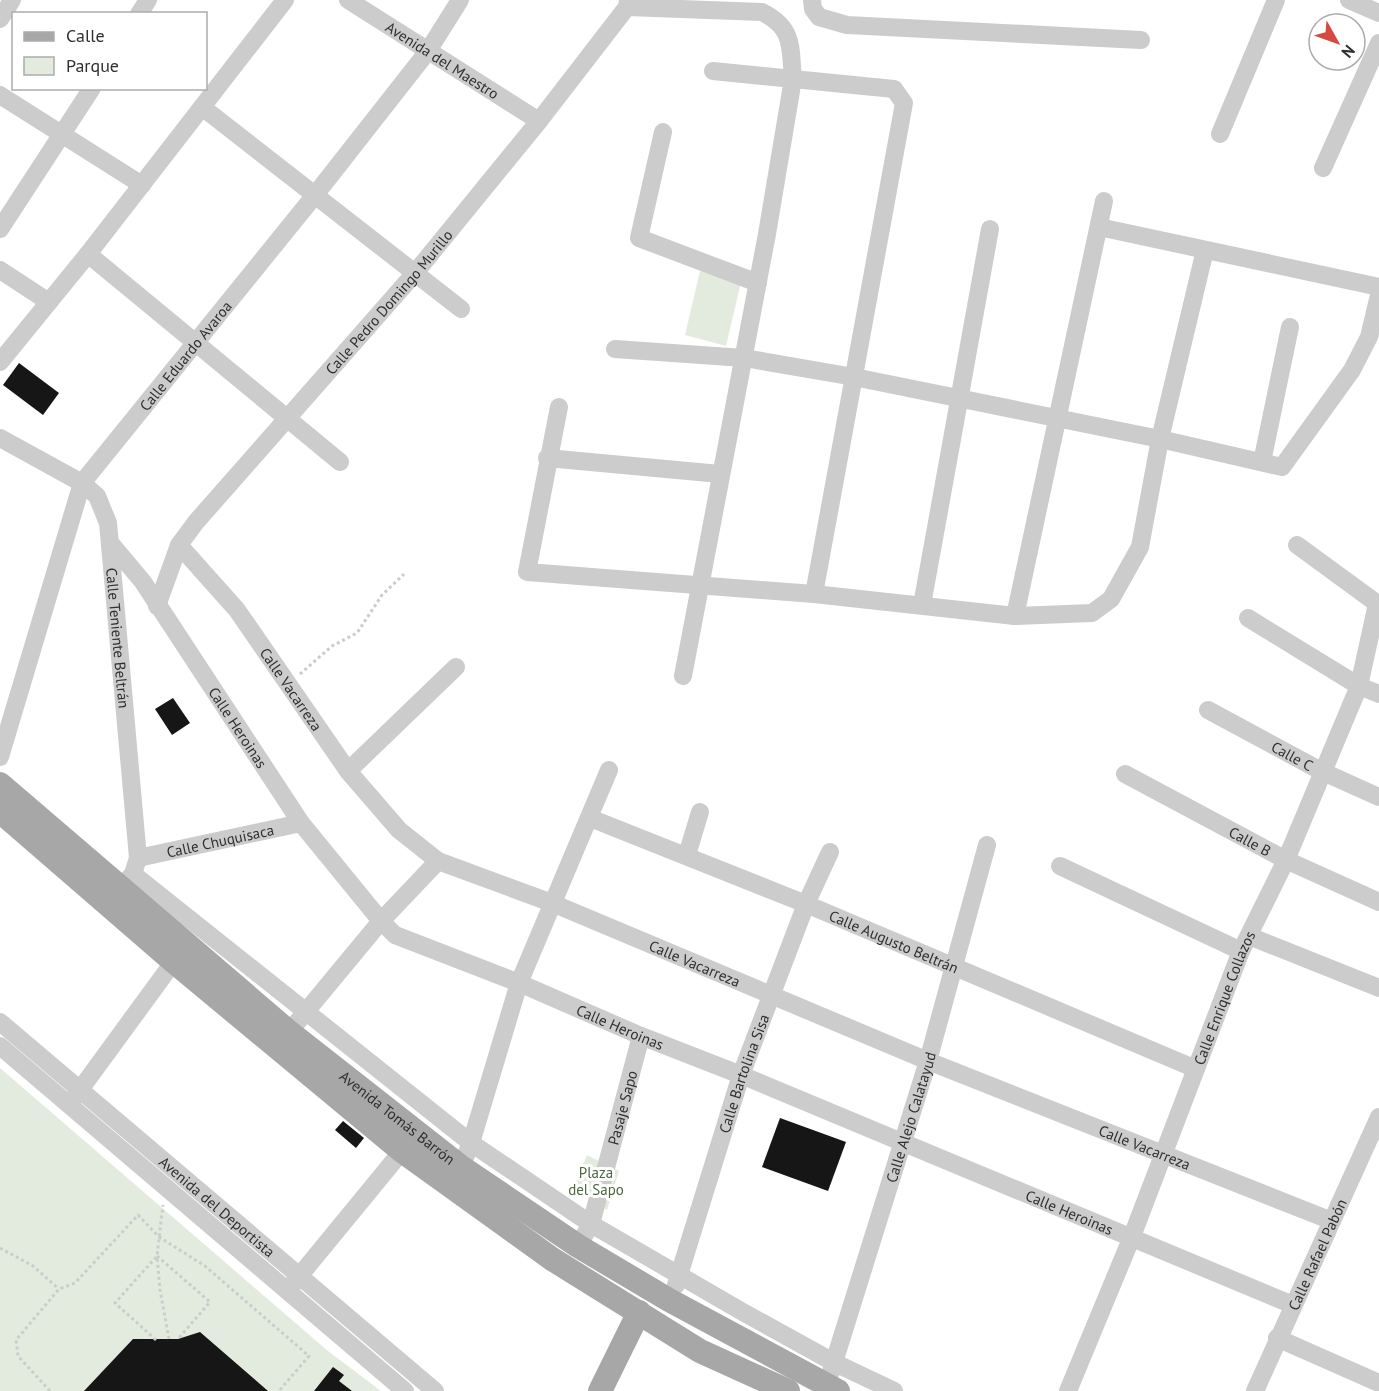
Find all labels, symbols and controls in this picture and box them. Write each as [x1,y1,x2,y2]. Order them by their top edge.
legend [12,12,207,90]
north arrow [1307,12,1367,72]
street label: Avenida del Maestro [382,17,503,103]
text: Calle [66,24,105,47]
text: N [1337,41,1360,62]
text: Parque [66,54,119,77]
street label: Calle Pedro Domingo Murillo [321,225,456,378]
street label: Calle Eduardo Avaroa [135,297,235,414]
street label: Calle Teniente Beltrán [103,567,134,709]
street label: Calle Vacarreza [256,644,327,734]
street label: Calle Heroinas [205,683,272,771]
street label: Calle C [1268,737,1317,775]
street label: Calle Chuquisaca [165,820,276,861]
street label: Calle B [1226,822,1275,860]
street label: Calle Augusto Beltrán [826,905,962,977]
street label: Calle Enrique Collazos [1189,928,1259,1068]
street label: Calle Vacarreza [647,936,743,991]
street label: Calle Heroinas [574,1000,667,1054]
street label: Calle Bartolina Sisa [714,1011,773,1135]
street label: Calle Alejo Calatayud [881,1050,940,1185]
street label: Avenida Tomás Barrón [336,1066,459,1168]
street label: Pasaje Sapo [603,1068,641,1147]
street label: Calle Vacarreza [1096,1120,1193,1174]
street label: Avenida del Deportista [156,1152,279,1261]
park label: Plaza del Sapo [568,1163,624,1199]
street label: Calle Heroinas [1023,1185,1116,1239]
street label: Calle Rafael Pabón [1283,1196,1350,1313]

